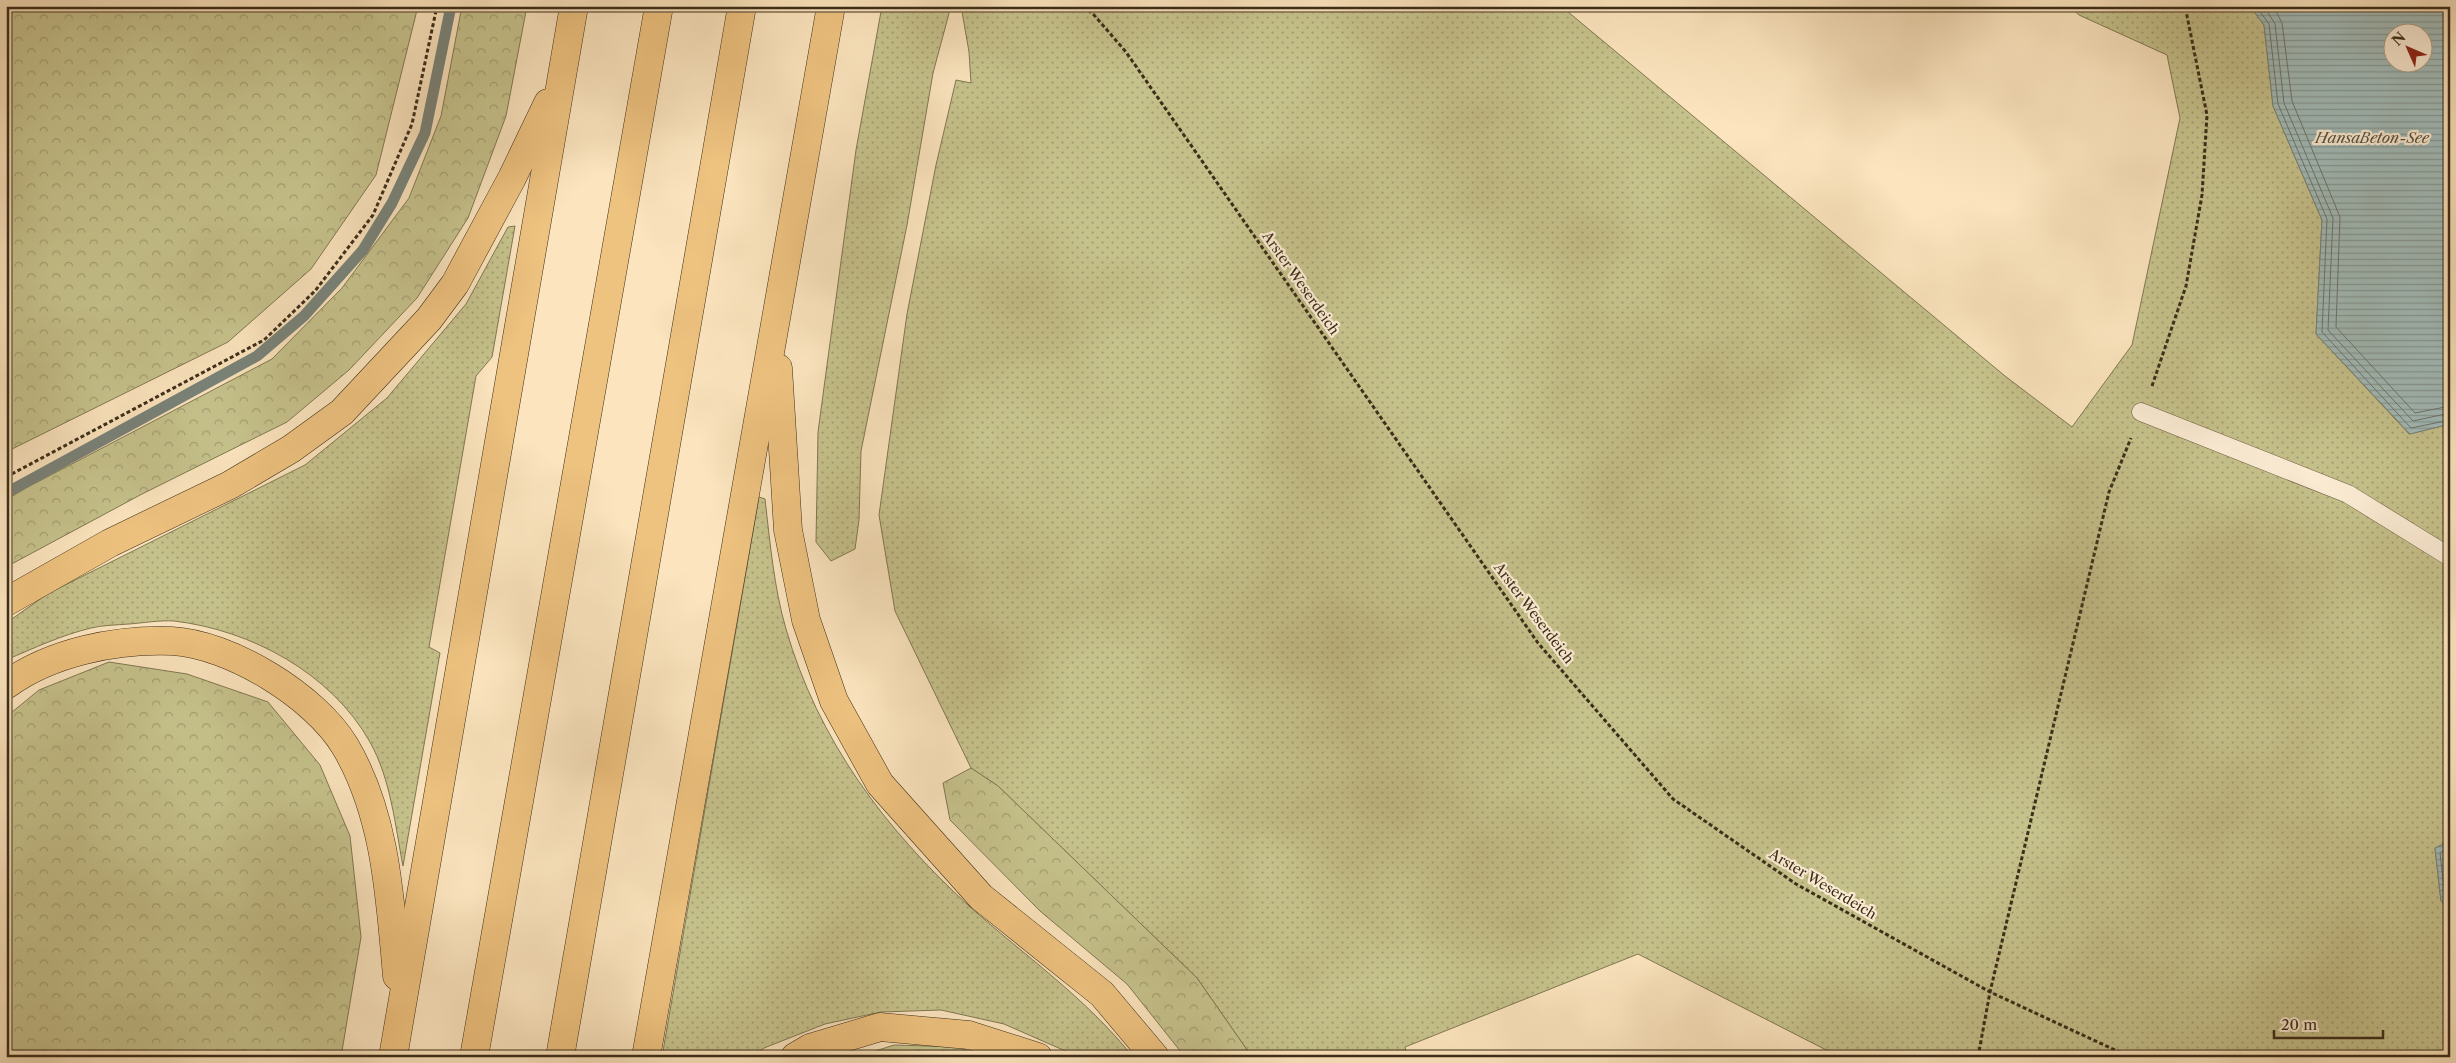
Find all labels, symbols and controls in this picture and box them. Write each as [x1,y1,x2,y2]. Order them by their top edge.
north arrow [2384,22,2434,72]
text: N [2388,28,2409,49]
water label: HansaBeton-See [2314,128,2430,147]
street label: Arster Weserdeich [1258,227,1344,338]
street label: Arster Weserdeich [1489,558,1578,667]
street label: Arster Weserdeich [1765,844,1880,923]
scale bar [2274,1008,2382,1040]
text: 20 m [2281,1015,2317,1034]

